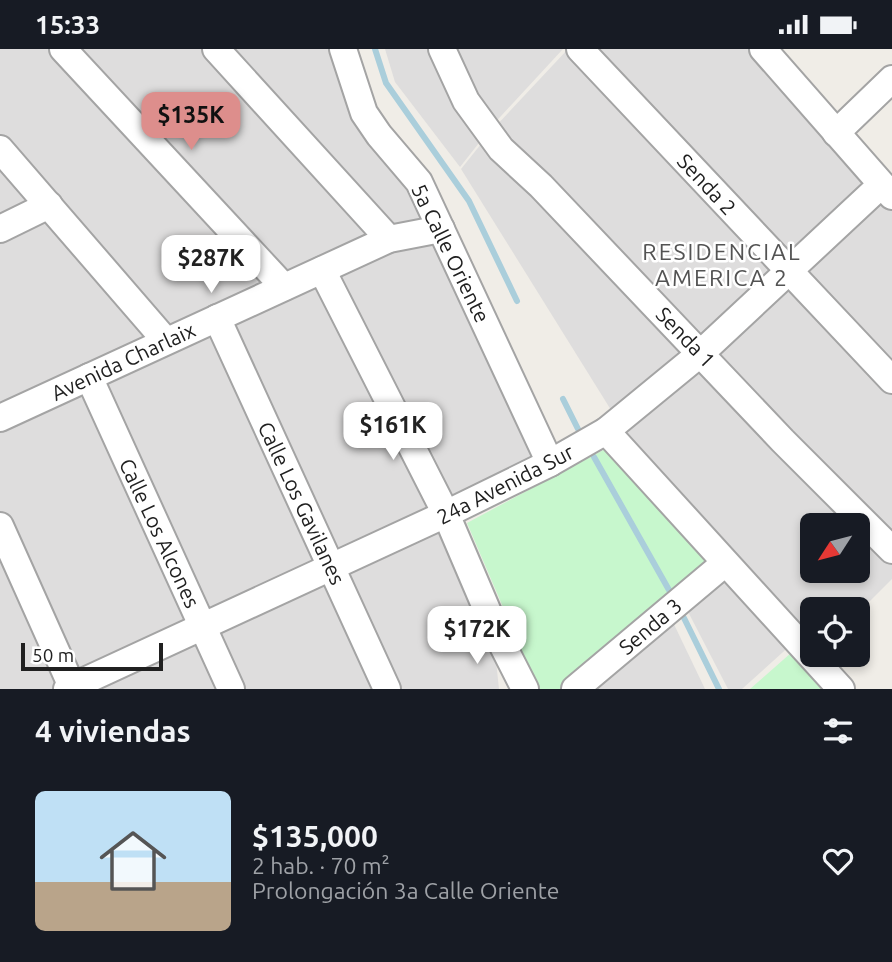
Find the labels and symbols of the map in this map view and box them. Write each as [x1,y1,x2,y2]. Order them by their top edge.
pin: $135K [142,92,240,152]
street label: Senda 2 [673,149,741,219]
street label: 5a Calle Oriente [407,180,495,326]
pin: $287K [162,236,260,295]
district label: RESIDENCIAL AMERICA 2 [642,239,802,290]
street label: Senda 1 [652,302,720,372]
street label: Avenida Charlaix [47,317,199,405]
pin: $161K [344,403,442,462]
street label: Calle Los Gavilanes [254,418,350,588]
street label: 24a Avenida Sur [433,439,577,529]
street label: Calle Los Alcones [115,455,205,611]
north arrow [800,513,870,583]
street label: Senda 3 [614,593,686,659]
pin: $172K [428,607,526,666]
scale bar [21,640,163,672]

